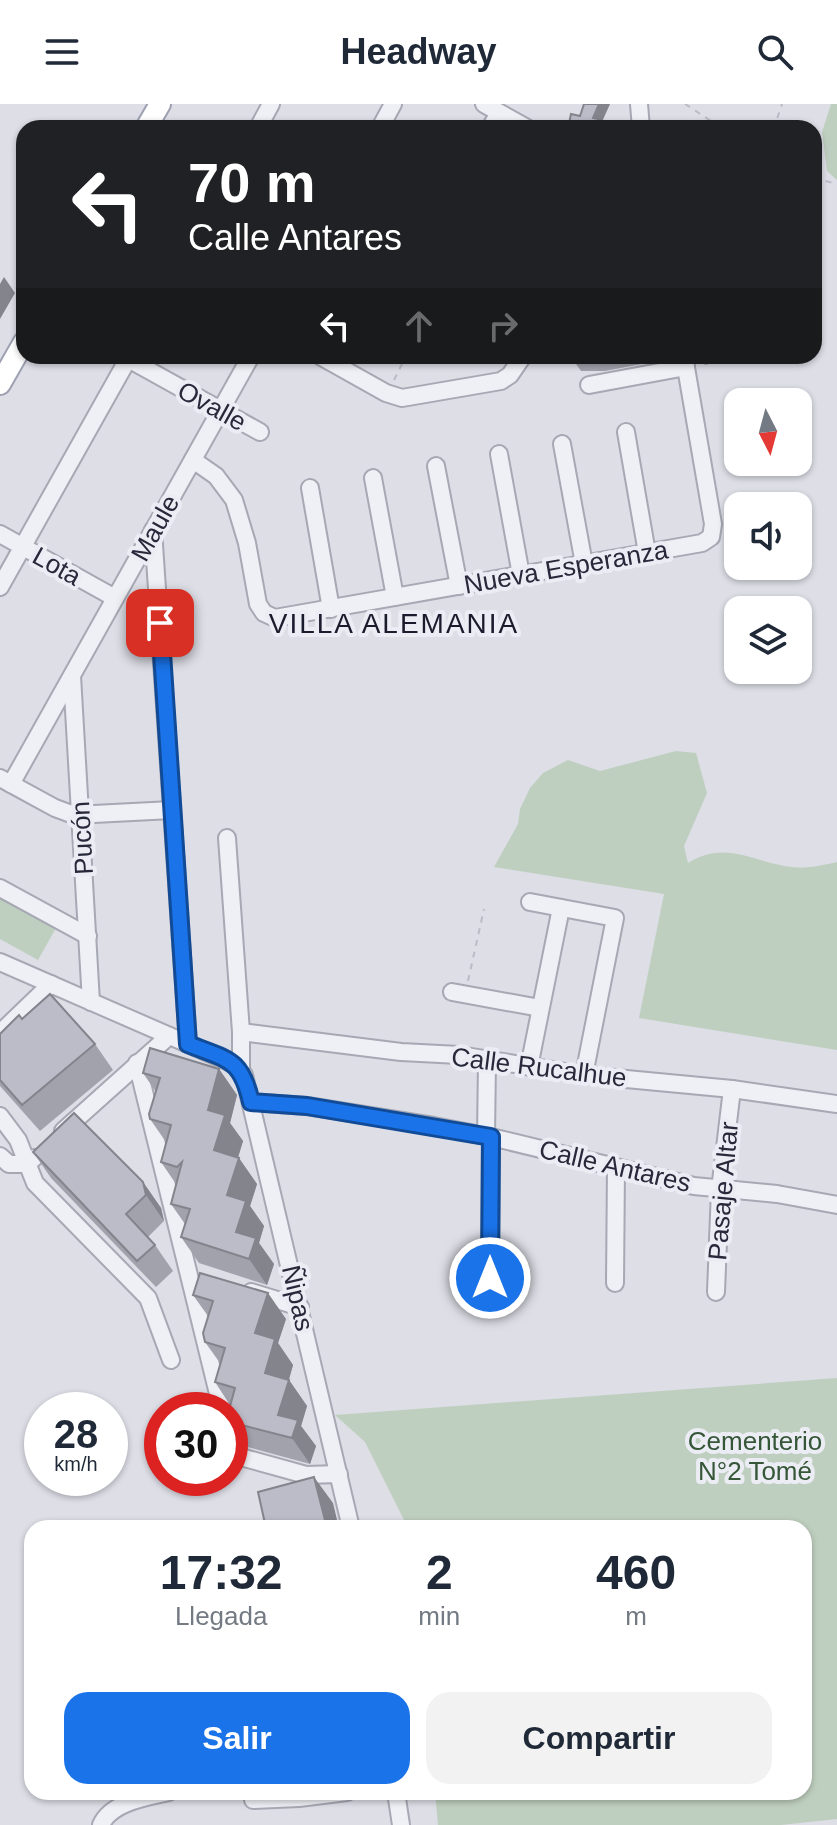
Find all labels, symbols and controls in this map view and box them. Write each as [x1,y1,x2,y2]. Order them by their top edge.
icon: menu [40,30,84,74]
icon: search [753,30,797,74]
text: Headway [340,31,497,72]
text: 70 m [188,151,316,214]
icon: left [56,152,160,256]
text: Calle Antares [188,217,402,258]
icon: left [313,304,357,348]
icon: ahead [397,304,441,348]
icon: right [481,304,525,348]
street label: Ovalle [172,375,252,437]
north arrow [724,388,812,476]
map controls [724,388,812,684]
street label: Maule [125,490,185,566]
button: sound [724,492,812,580]
street label: Nueva Esperanza [462,534,671,600]
street label: Lota [28,541,87,592]
pin [126,589,194,657]
button: layers [724,596,812,684]
icon: arrive [138,601,182,645]
district label: VILLA ALEMANIA [269,608,519,639]
street label: Pucón [65,800,99,876]
street label: Calle Rucalhue [450,1041,628,1093]
street label: Pasaje Altar [702,1120,744,1261]
street label: Calle Antares [536,1134,694,1198]
position arrow [448,1236,532,1320]
street label: Ñipas [276,1262,320,1334]
speed limit sign: 30 [144,1392,248,1496]
text: 28 [54,1412,98,1456]
park label: Cementerio N°2 Tomé [688,1426,822,1486]
text: km/h [54,1453,98,1475]
text: 17:32 [160,1546,283,1599]
text: 2 [426,1546,453,1599]
text: 460 [596,1546,676,1599]
text: Llegada [175,1601,267,1631]
text: min [418,1601,460,1631]
text: m [625,1601,647,1631]
button: Salir [64,1692,410,1784]
button: Compartir [426,1692,772,1784]

